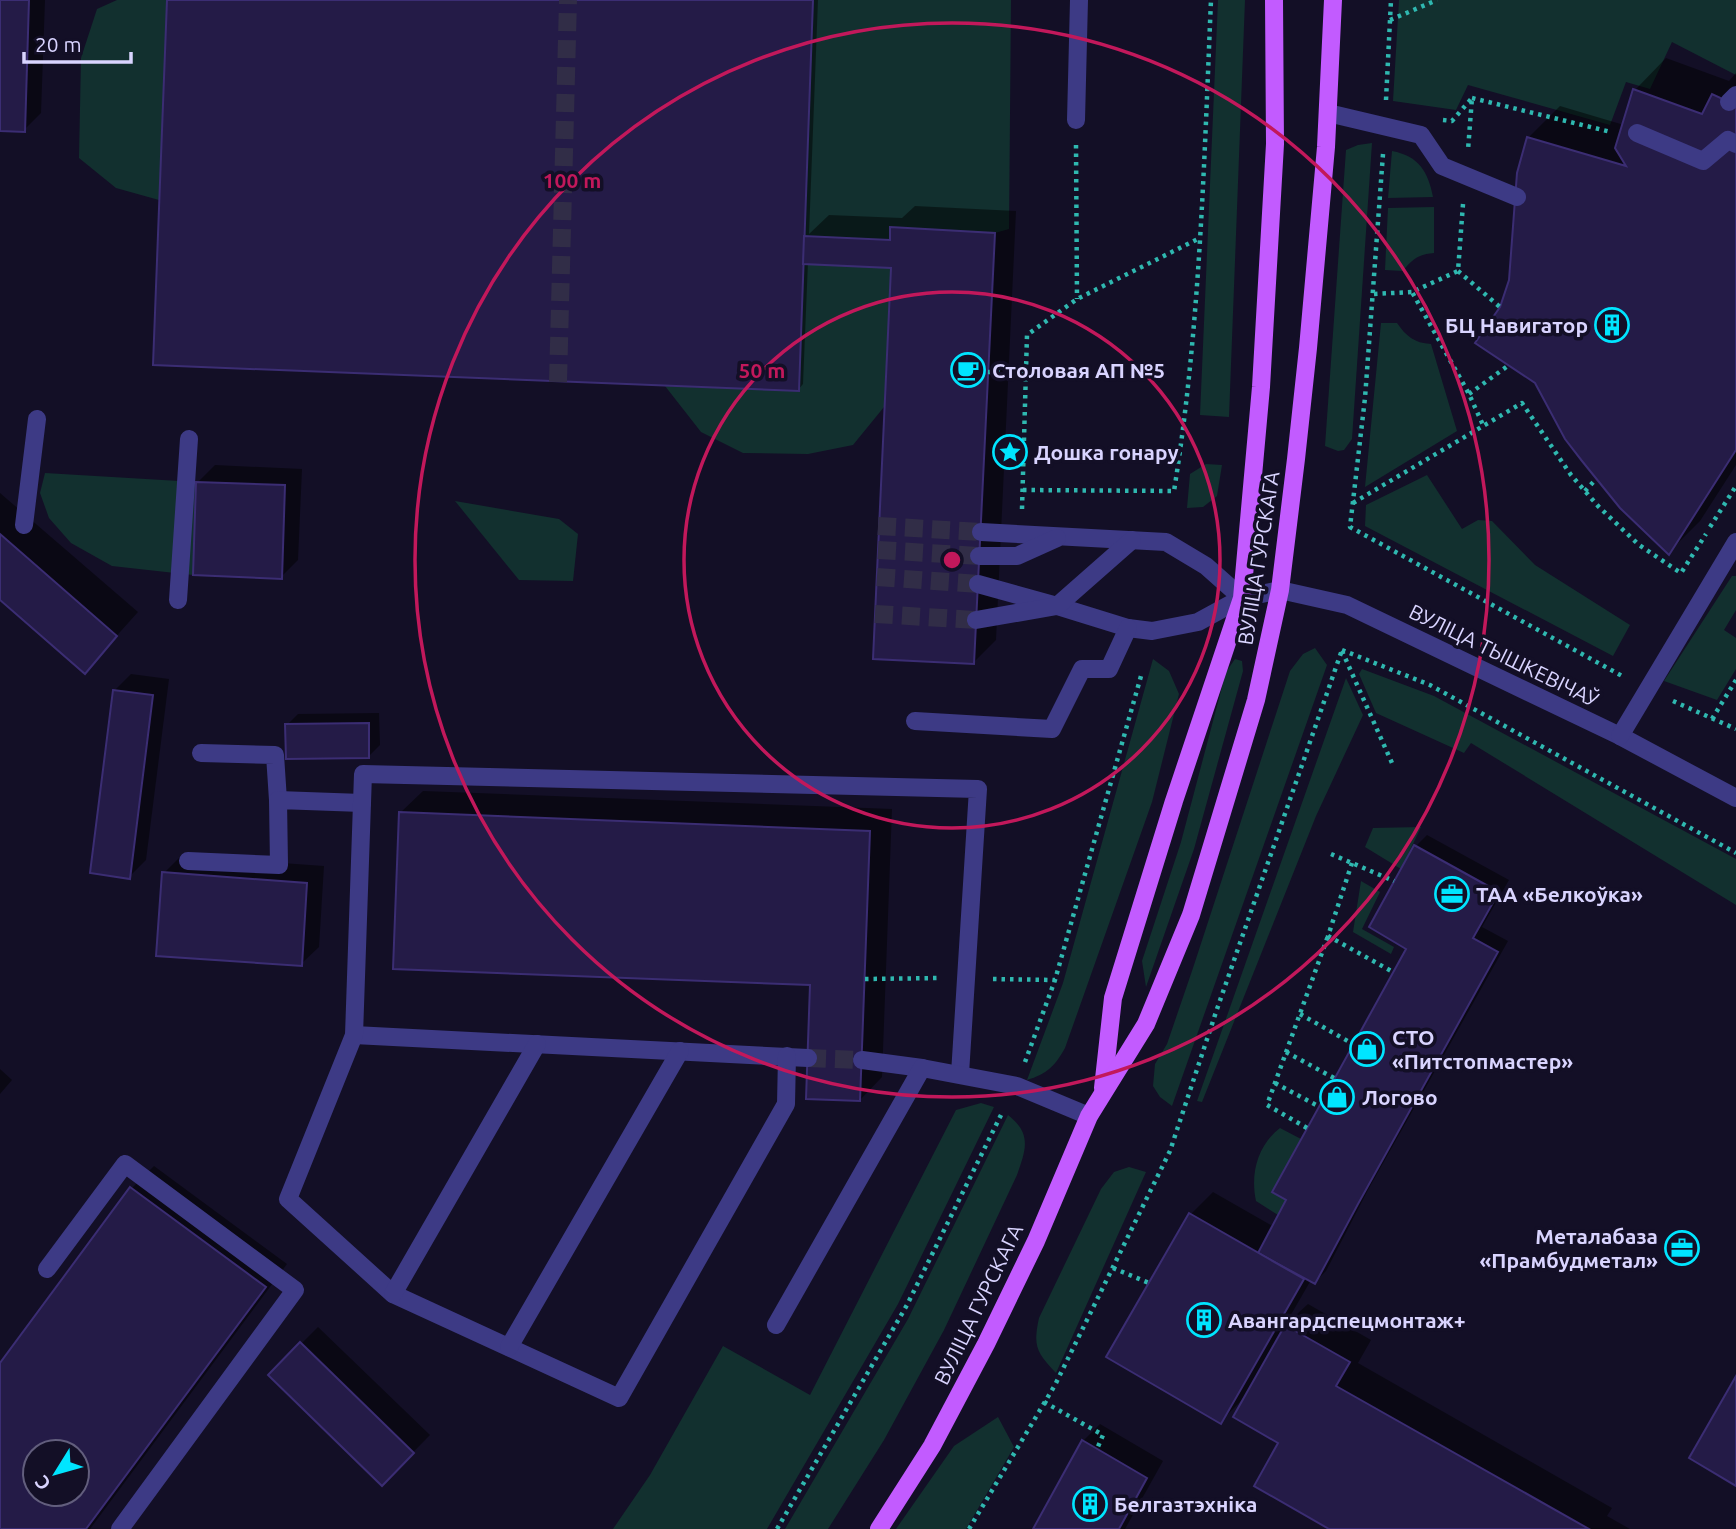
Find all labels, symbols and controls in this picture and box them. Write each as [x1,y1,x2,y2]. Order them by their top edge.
scale bar [24,21,131,65]
text: 20 m [35,32,82,56]
text: 100 m [543,168,601,192]
building icon: БЦ Навигатор [1593,306,1631,344]
place label: БЦ Навигатор [1445,313,1588,337]
cafe icon: Столовая АП №5 [949,351,987,389]
text: 50 m [739,358,785,382]
place label: Столовая АП №5 [992,358,1165,382]
place icon: Дошка гонару [991,433,1029,471]
place label: Дошка гонару [1034,440,1179,464]
street label: ВУЛІЦА ГУРСКАГА [1232,469,1284,647]
centre of rings [940,548,964,572]
street label: ВУЛІЦА ТЫШКЕВІЧАЎ [1405,599,1603,711]
office icon: ТАА «Белкоўка» [1433,875,1471,913]
place label: ТАА «Белкоўка» [1476,882,1643,906]
place label: СТО «Питстопмастер» [1392,1025,1573,1073]
shop icon: СТО «Питстопмастер» [1348,1030,1386,1068]
shop icon: Логово [1318,1078,1356,1116]
place label: Логово [1362,1085,1438,1109]
street label: ВУЛІЦА ГУРСКАГА [929,1220,1027,1388]
place label: Металабаза «Прамбудметал» [1480,1224,1658,1272]
office icon: Металабаза «Прамбудметал» [1663,1229,1701,1267]
building icon: Авангардспецмонтаж+ [1185,1301,1223,1339]
place label: Авангардспецмонтаж+ [1228,1308,1466,1332]
north arrow [21,1438,91,1508]
text: С [30,1472,55,1495]
building icon: Белгазтэхніка [1071,1485,1109,1523]
place label: Белгазтэхніка [1114,1492,1257,1516]

